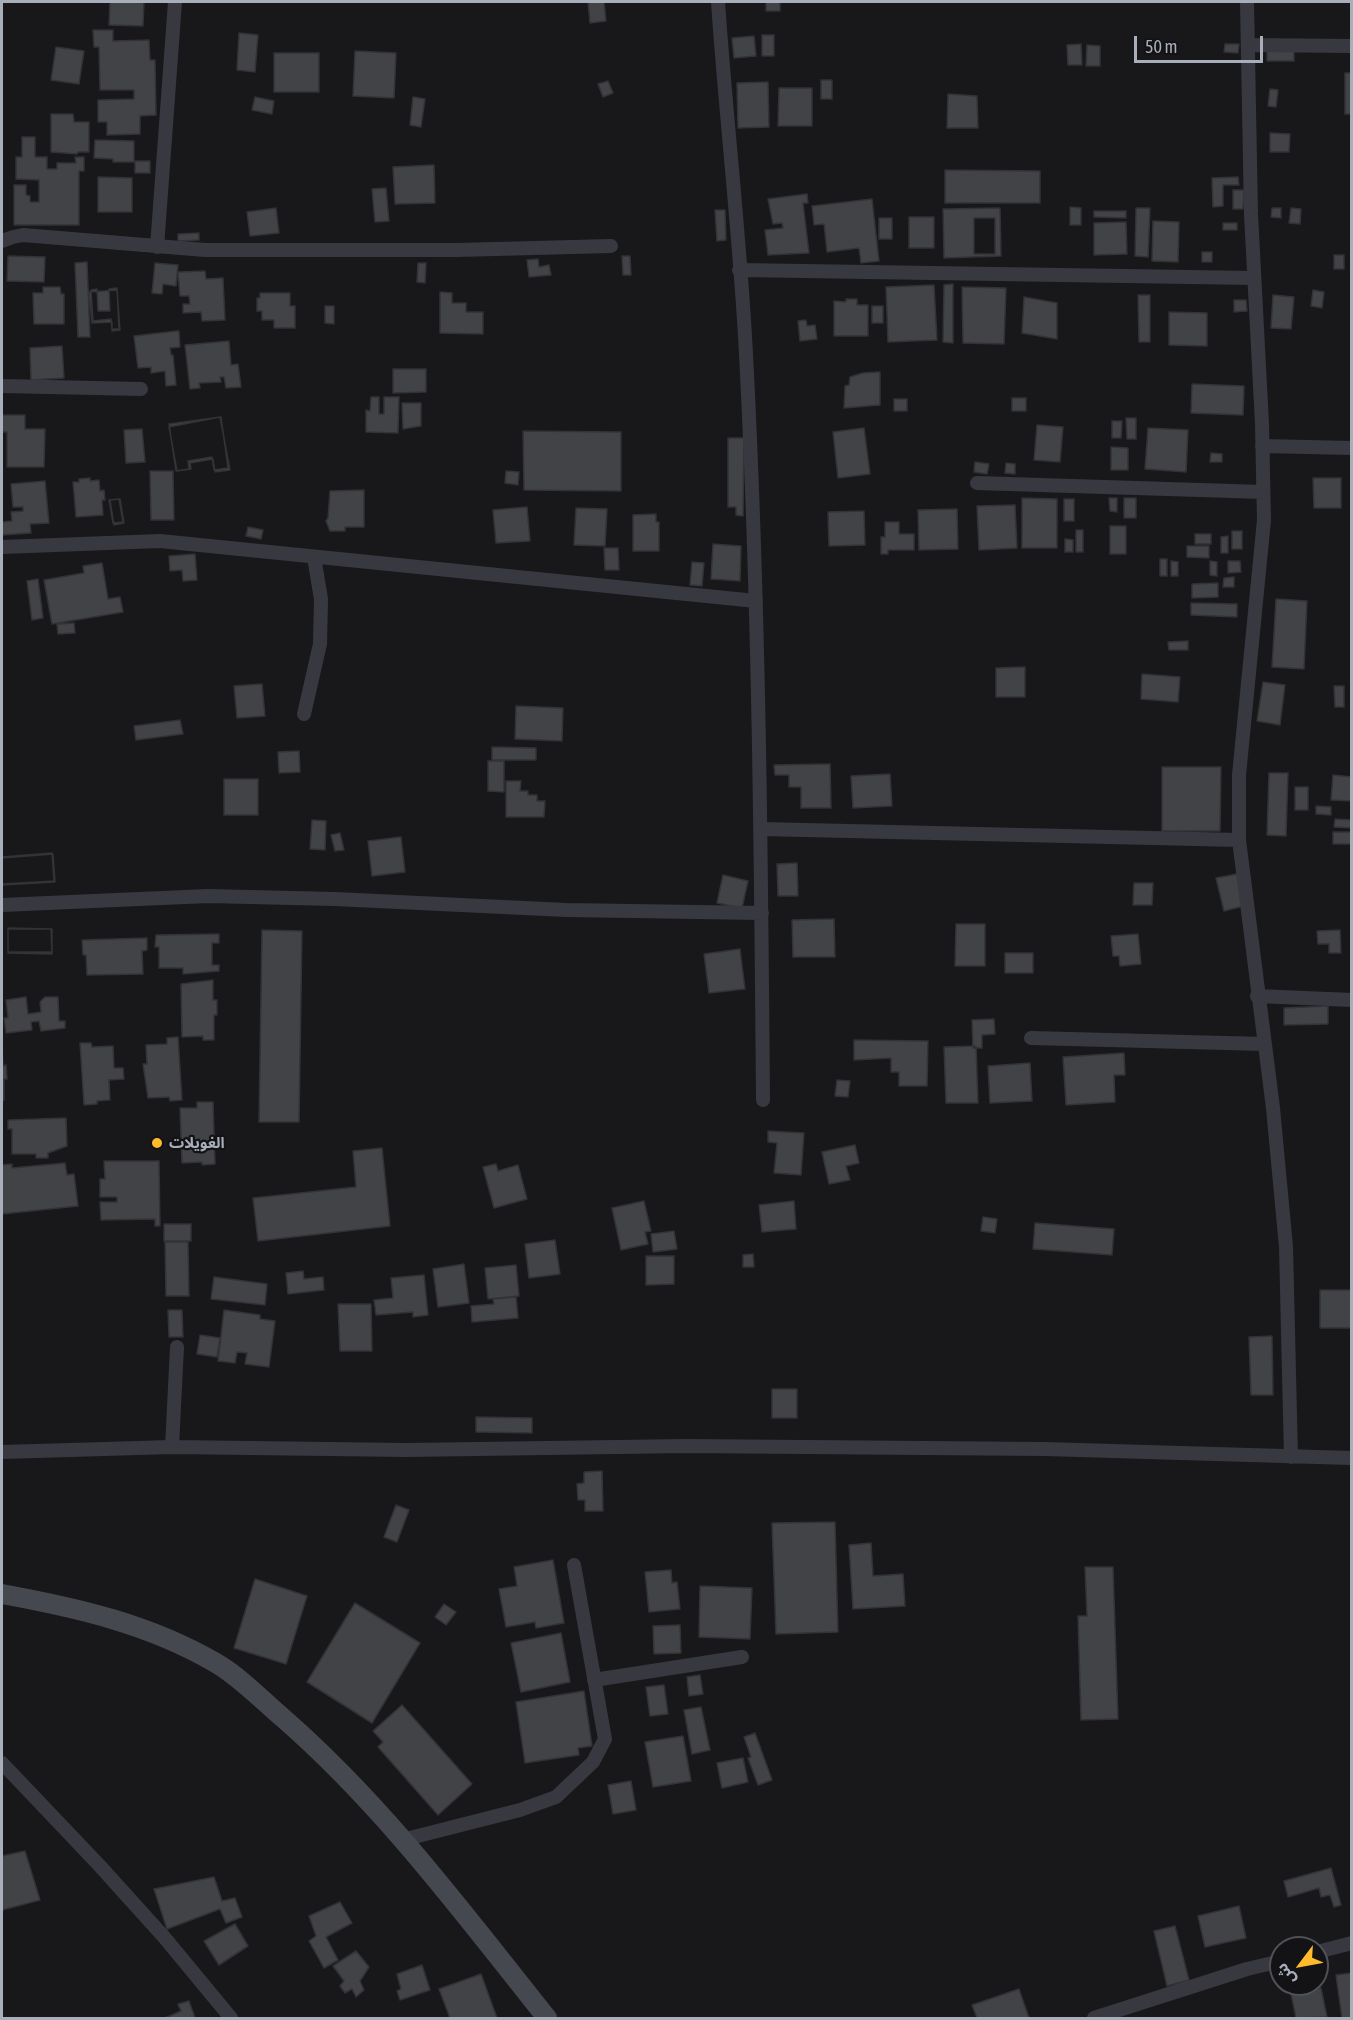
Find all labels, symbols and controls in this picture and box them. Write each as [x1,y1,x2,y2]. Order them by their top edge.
scale bar [1137,24,1266,62]
text: 50 m [1145,36,1177,57]
place label: الغويلات [169,1134,225,1152]
marker: الغويلات [150,1136,164,1150]
north arrow [1269,1936,1329,1996]
text: ش [1272,1960,1299,1989]

